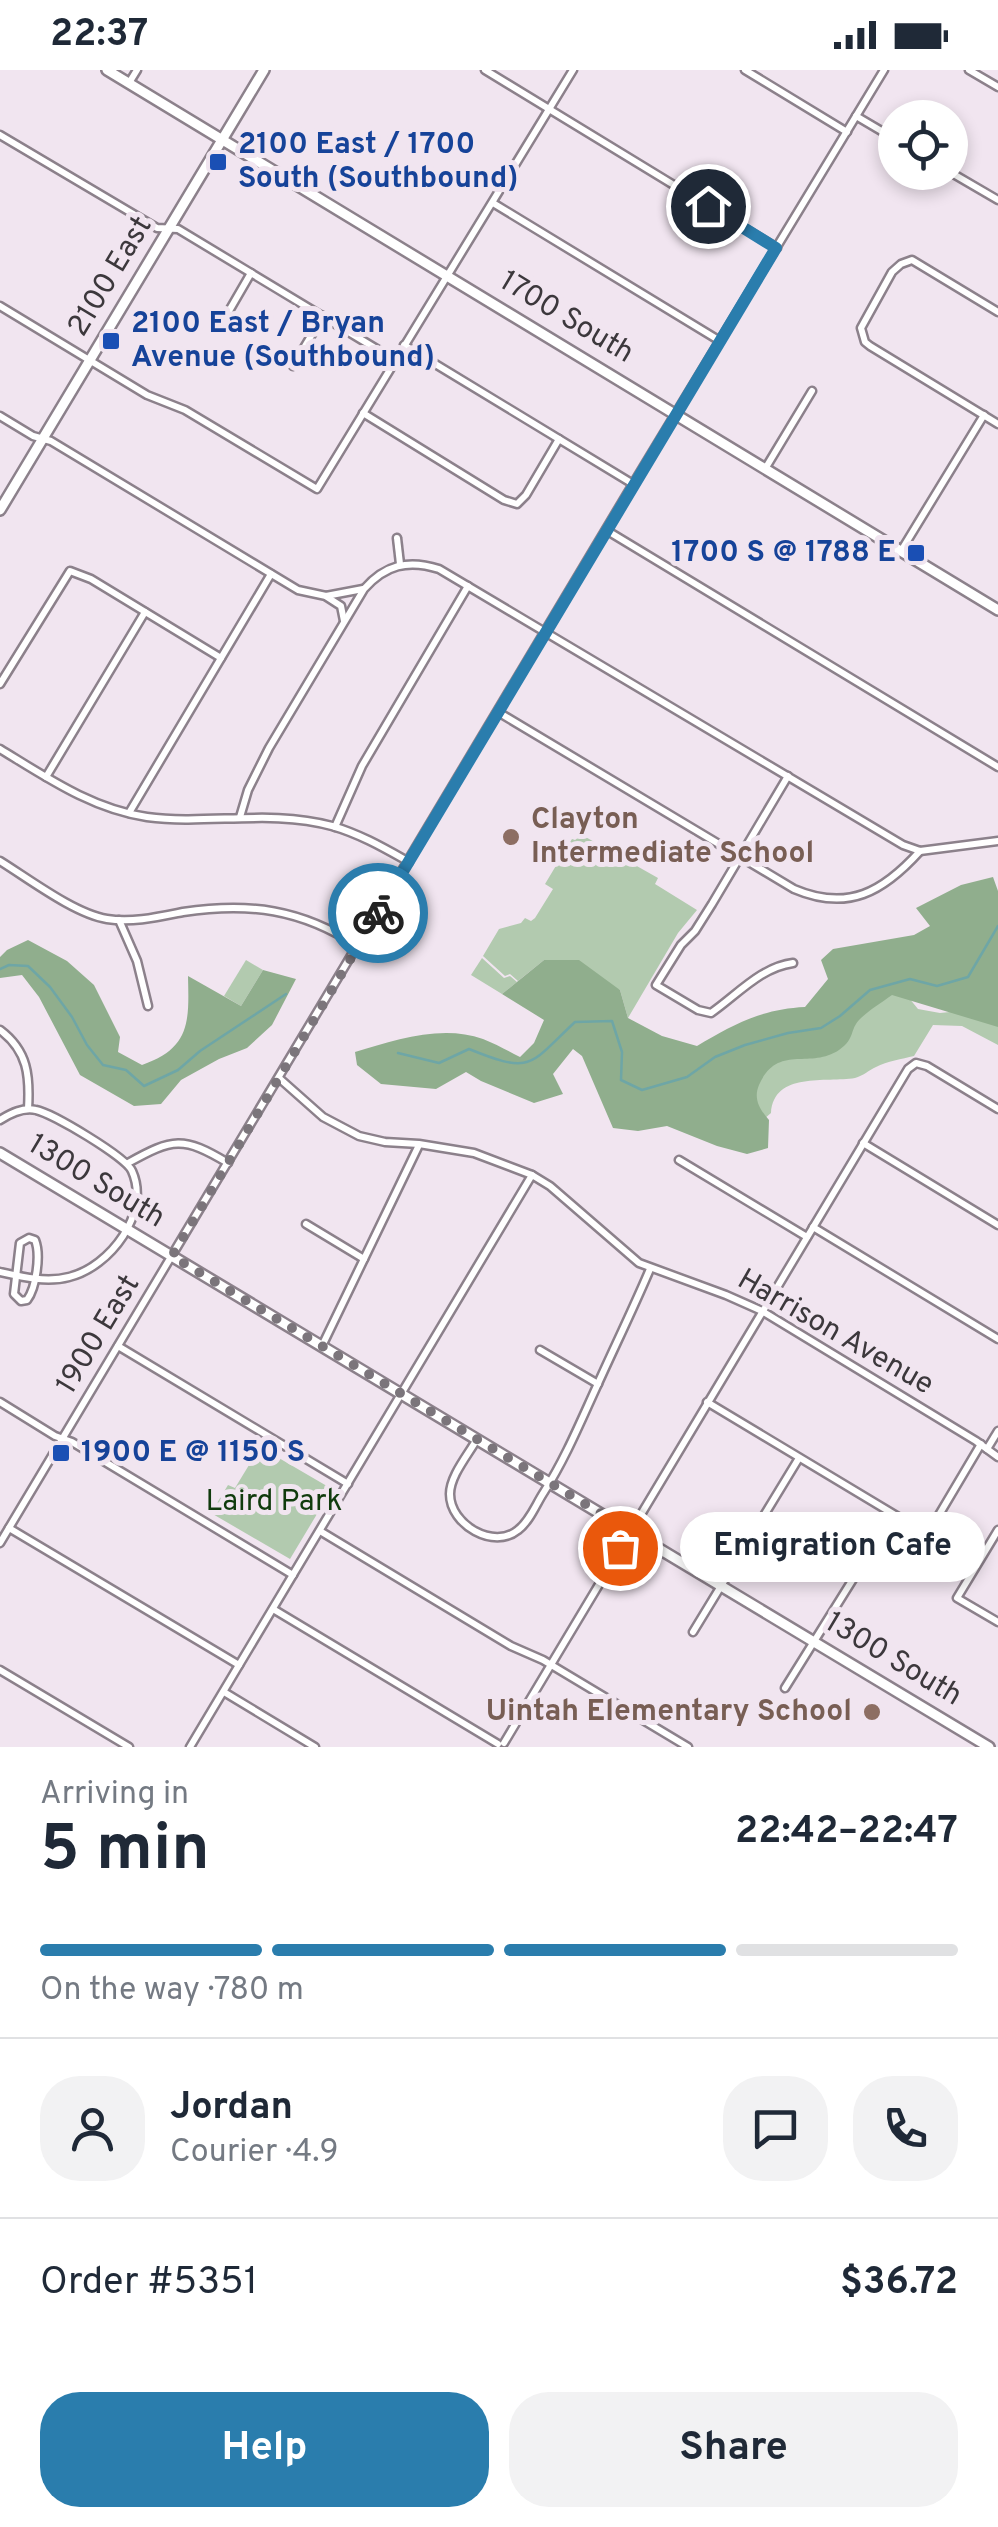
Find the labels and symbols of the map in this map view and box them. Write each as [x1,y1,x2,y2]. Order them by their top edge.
place label: 2100 East / 1700 South (Southbound) [238,127,518,198]
marker: 2100 East / 1700 South (Southbound) [207,151,229,173]
pin [666,164,751,249]
street label: 2100 East [61,210,161,344]
street label: 1700 South [492,264,640,372]
place label: 2100 East / Bryan Avenue (Southbound) [131,306,435,377]
marker: 2100 East / Bryan Avenue (Southbound) [100,330,122,352]
place label: 1700 S @ 1788 E [671,535,896,572]
marker: 1700 S @ 1788 E [905,542,927,564]
place label: Clayton Intermediate School [531,802,814,873]
marker: Clayton Intermediate School [500,826,522,848]
courier [328,863,428,963]
street label: 1300 South [21,1127,171,1237]
street label: Harrison Avenue [730,1262,940,1404]
street label: 1900 East [49,1269,149,1401]
place label: 1900 E @ 1150 S [81,1435,305,1472]
marker: 1900 E @ 1150 S [50,1442,72,1464]
park label: Laird Park [206,1484,342,1521]
pin [578,1506,663,1591]
callout: Emigration Cafe [680,1513,985,1583]
street label: 1300 South [818,1605,968,1715]
place label: Uintah Elementary School [486,1694,852,1731]
marker: Uintah Elementary School [861,1701,883,1723]

